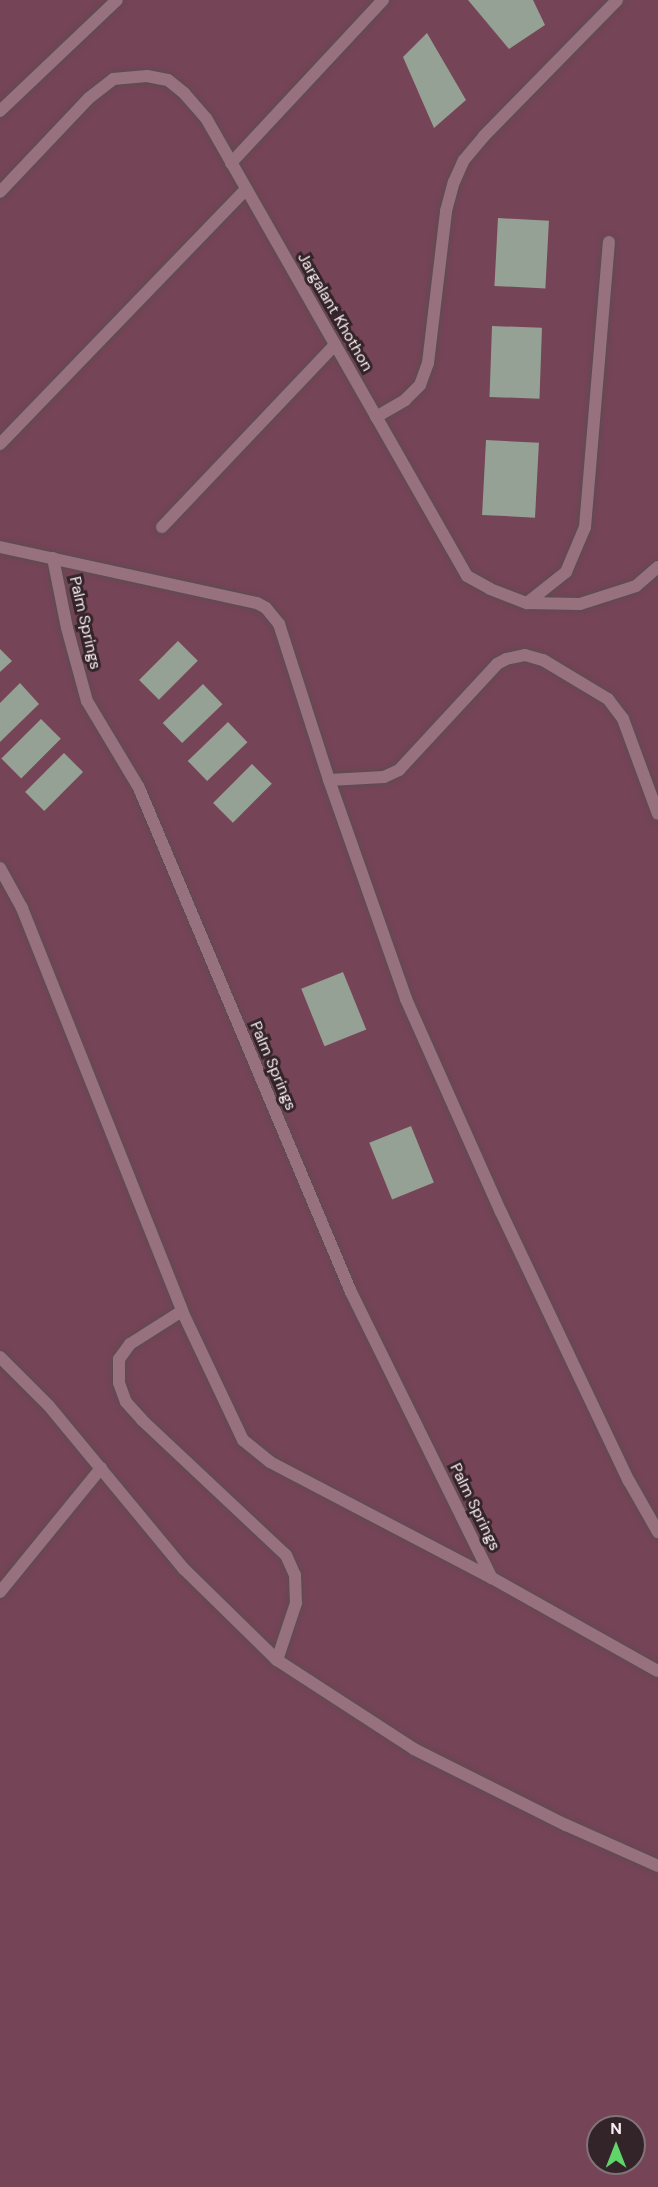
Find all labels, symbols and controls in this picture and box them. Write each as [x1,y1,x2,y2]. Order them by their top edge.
street label: Jargalant Khothon [293,249,377,375]
street label: Palm Springs [65,575,105,671]
street label: Palm Springs [246,1019,300,1113]
street label: Palm Springs [446,1460,504,1554]
north arrow [586,2115,646,2175]
text: N [610,2118,622,2139]

